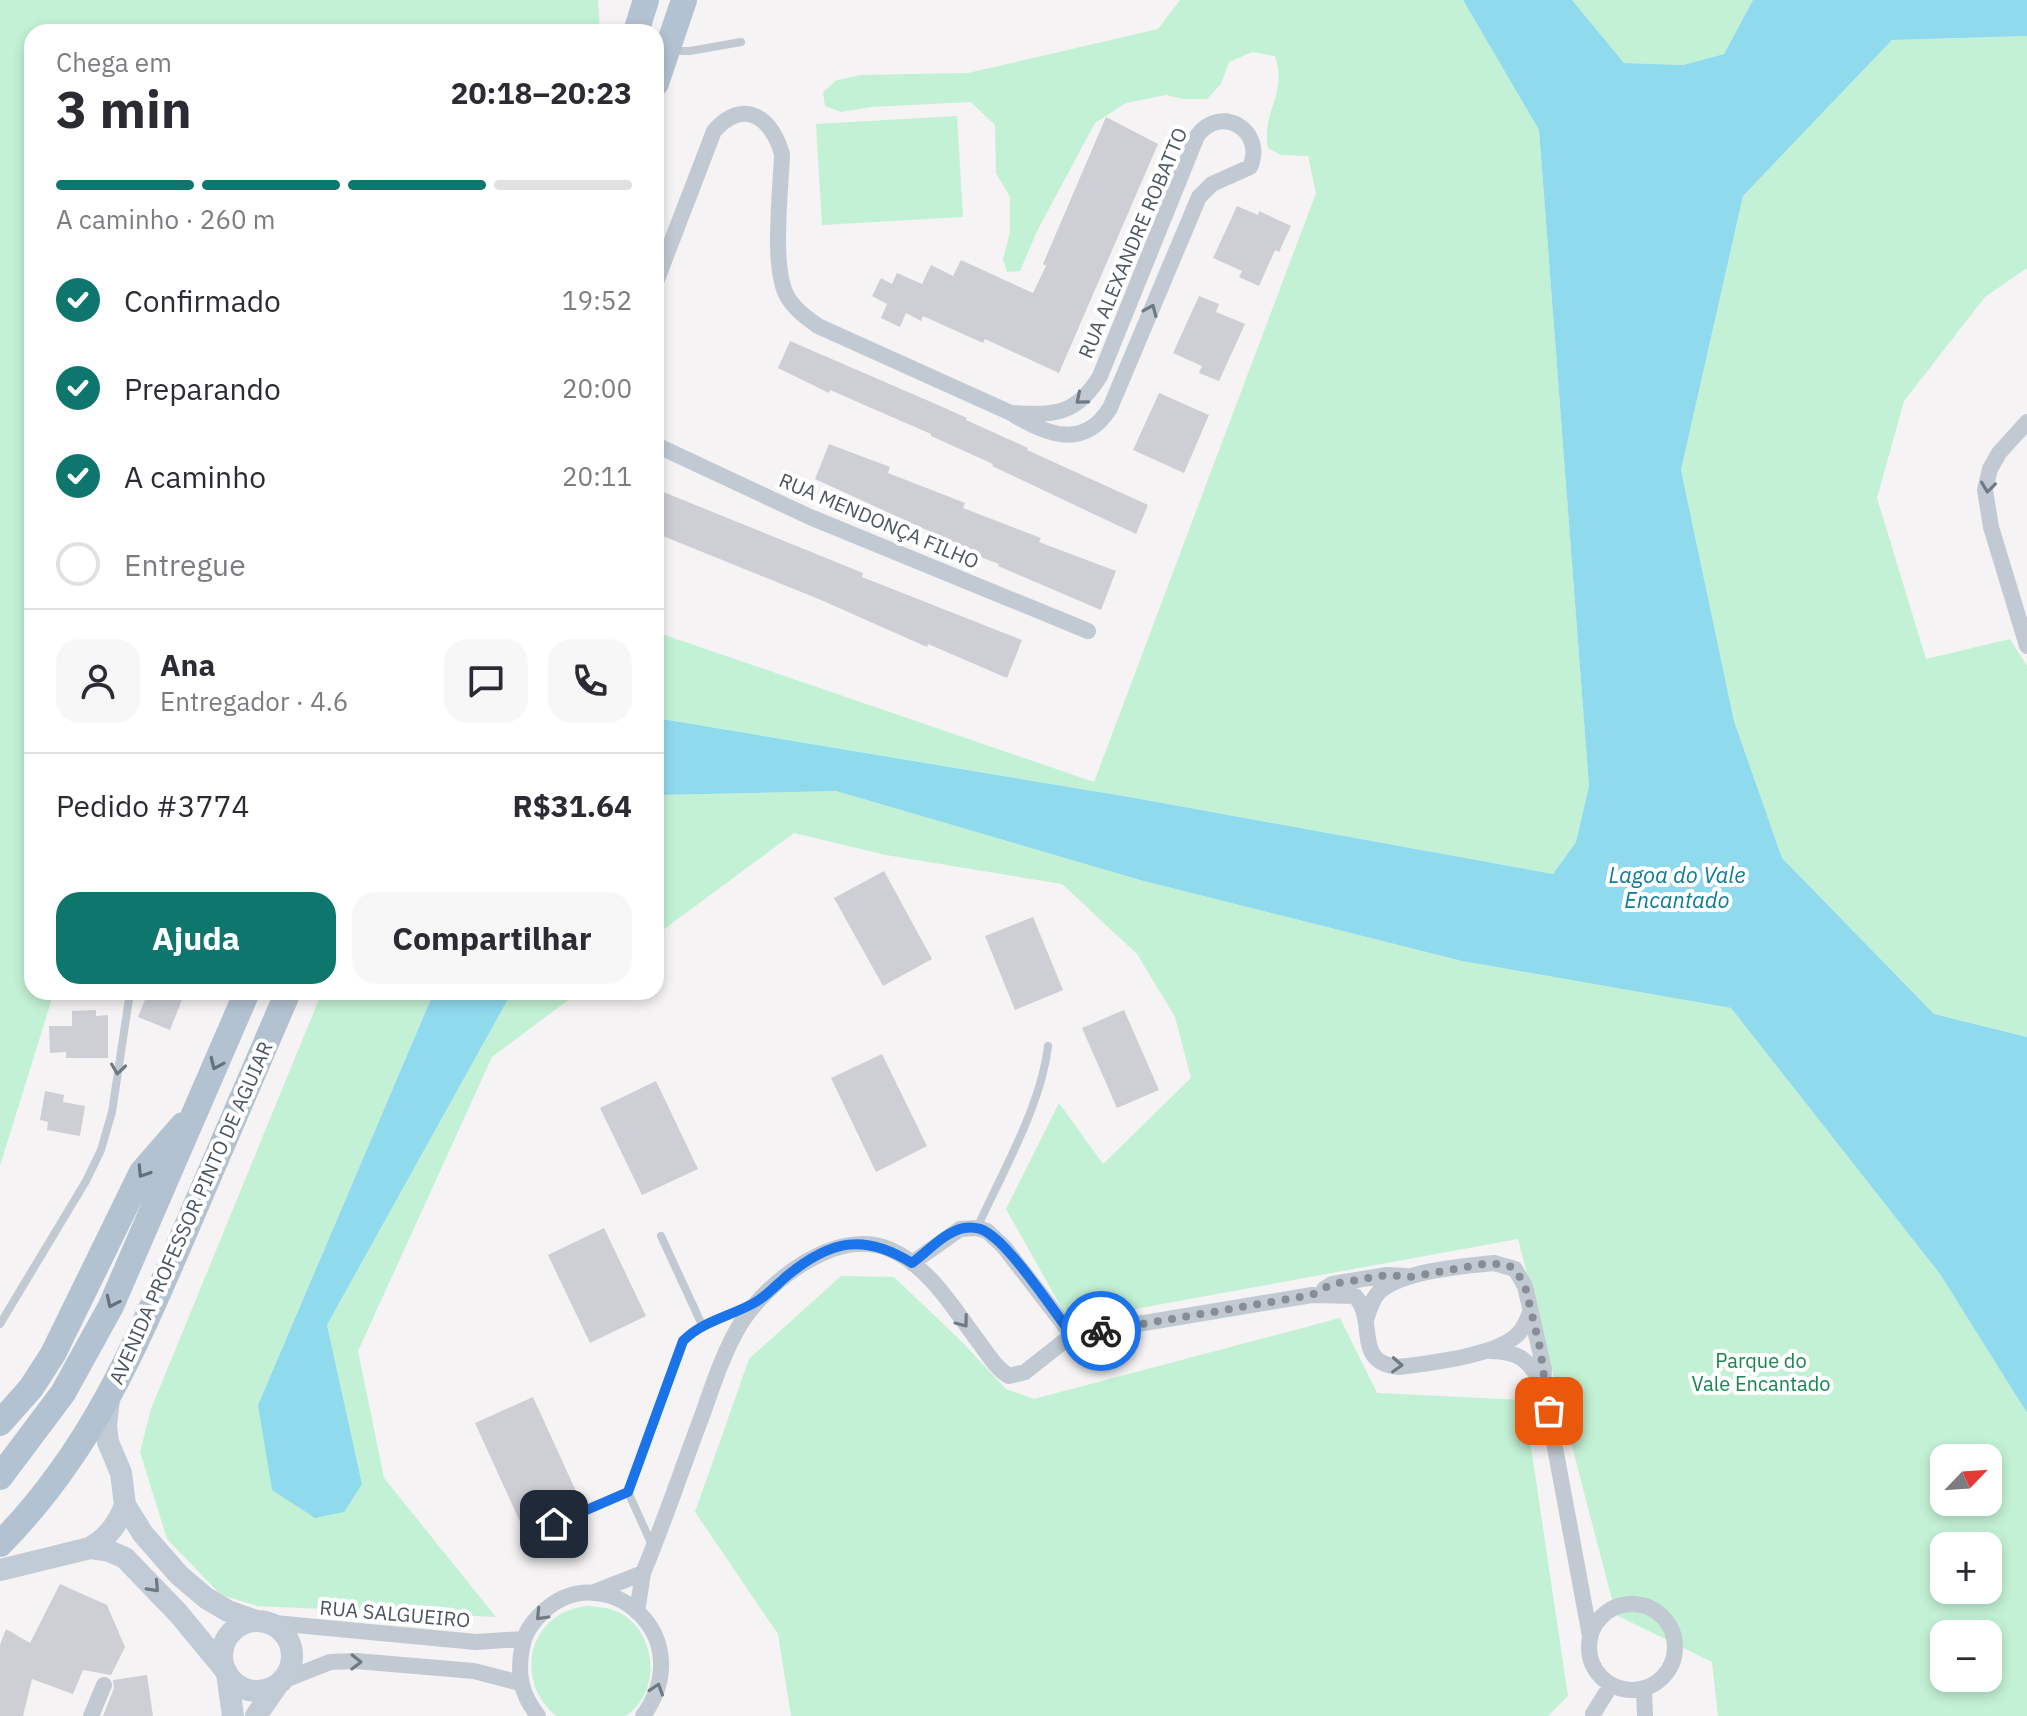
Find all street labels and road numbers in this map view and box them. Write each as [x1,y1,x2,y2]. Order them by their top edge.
street label: RUA ALEXANDRE ROBATTO [1072,123,1193,362]
street label: RUA MENDONÇA FILHO [775,466,983,575]
street label: AVENIDA PROFESSOR PINTO DE AGUIAR [102,1037,279,1389]
street label: RUA SALGUEIRO [319,1593,472,1634]

